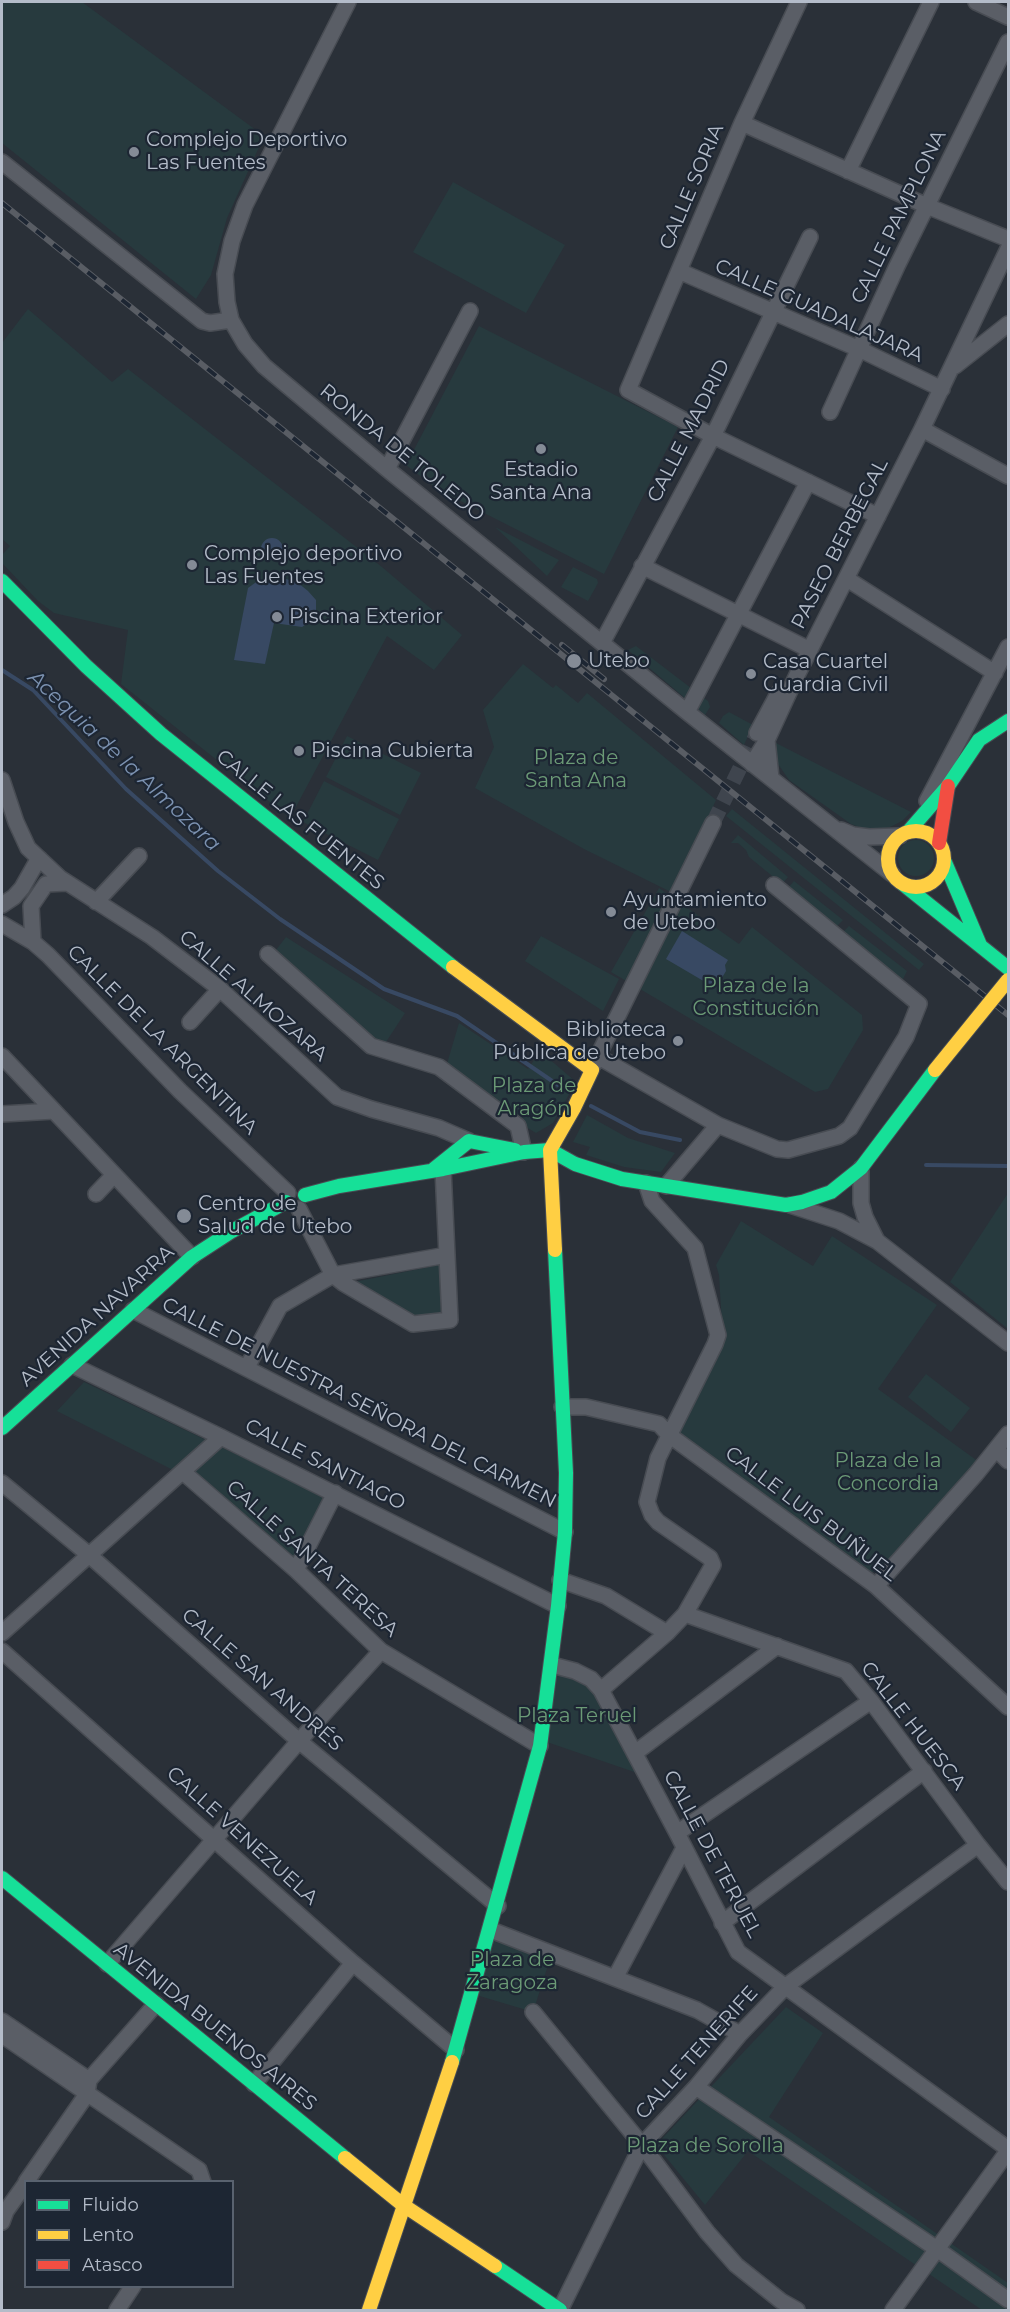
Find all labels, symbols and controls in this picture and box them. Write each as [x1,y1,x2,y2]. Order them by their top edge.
street label: CALLE SORIA [655,121,729,253]
street label: CALLE PAMPLONA [847,126,951,308]
place label: Complejo Deportivo Las Fuentes [146,128,347,175]
marker: Complejo Deportivo Las Fuentes [127,145,141,159]
street label: CALLE GUADALAJARA [711,254,927,368]
street label: CALLE MADRID [643,355,735,507]
street label: RONDA DE TOLEDO [315,379,489,527]
marker: Estadio Santa Ana [534,442,548,456]
street label: PASEO BERBEGAL [787,455,893,633]
place label: Estadio Santa Ana [490,458,592,505]
place label: Complejo deportivo Las Fuentes [204,542,402,589]
marker: Complejo deportivo Las Fuentes [185,558,199,572]
place label: Piscina Exterior [289,605,443,629]
marker: Piscina Exterior [270,610,284,624]
place label: Utebo [588,649,650,673]
place label: Casa Cuartel Guardia Civil [763,650,889,697]
marker: Utebo [565,652,583,670]
water label: Acequia de la Almozara [23,665,225,857]
marker: Casa Cuartel Guardia Civil [744,667,758,681]
place label: Piscina Cubierta [311,739,474,763]
marker: Piscina Cubierta [292,744,306,758]
street label: CALLE LAS FUENTES [211,745,389,895]
park label: Plaza de Santa Ana [525,746,627,793]
place label: Ayuntamiento de Utebo [623,888,767,935]
marker: Ayuntamiento de Utebo [604,905,618,919]
street label: CALLE ALMOZARA [174,925,332,1067]
street label: CALLE DE LA ARGENTINA [62,940,262,1140]
park label: Plaza de la Constitución [693,974,819,1021]
place label: Biblioteca Pública de Utebo [493,1018,666,1065]
marker: Biblioteca Pública de Utebo [671,1034,685,1048]
park label: Plaza de Aragón [492,1074,576,1121]
place label: Centro de Salud de Utebo [198,1192,352,1239]
marker: Centro de Salud de Utebo [175,1207,193,1225]
street label: AVENIDA NAVARRA [15,1240,179,1392]
street label: CALLE DE NUESTRA SEÑORA DEL CARMEN [158,1293,560,1513]
street label: CALLE SANTIAGO [241,1414,409,1516]
street label: CALLE LUIS BUÑUEL [720,1441,902,1587]
park label: Plaza de la Concordia [835,1449,941,1496]
street label: CALLE SANTA TERESA [221,1475,403,1643]
street label: CALLE SAN ANDRÉS [176,1603,348,1757]
street label: CALLE HUESCA [855,1657,971,1795]
park label: Plaza Teruel [517,1704,637,1728]
street label: CALLE VENEZUELA [161,1762,323,1910]
street label: CALLE DE TERUEL [658,1766,766,1942]
street label: AVENIDA BUENOS AIRES [109,1938,321,2116]
park label: Plaza de Zaragoza [466,1948,558,1995]
street label: CALLE TENERIFE [631,1981,763,2125]
park label: Plaza de Sorolla [626,2134,784,2158]
legend [24,2180,234,2288]
text: Fluido [82,2194,139,2216]
text: Lento [82,2224,134,2246]
text: Atasco [82,2254,142,2276]

